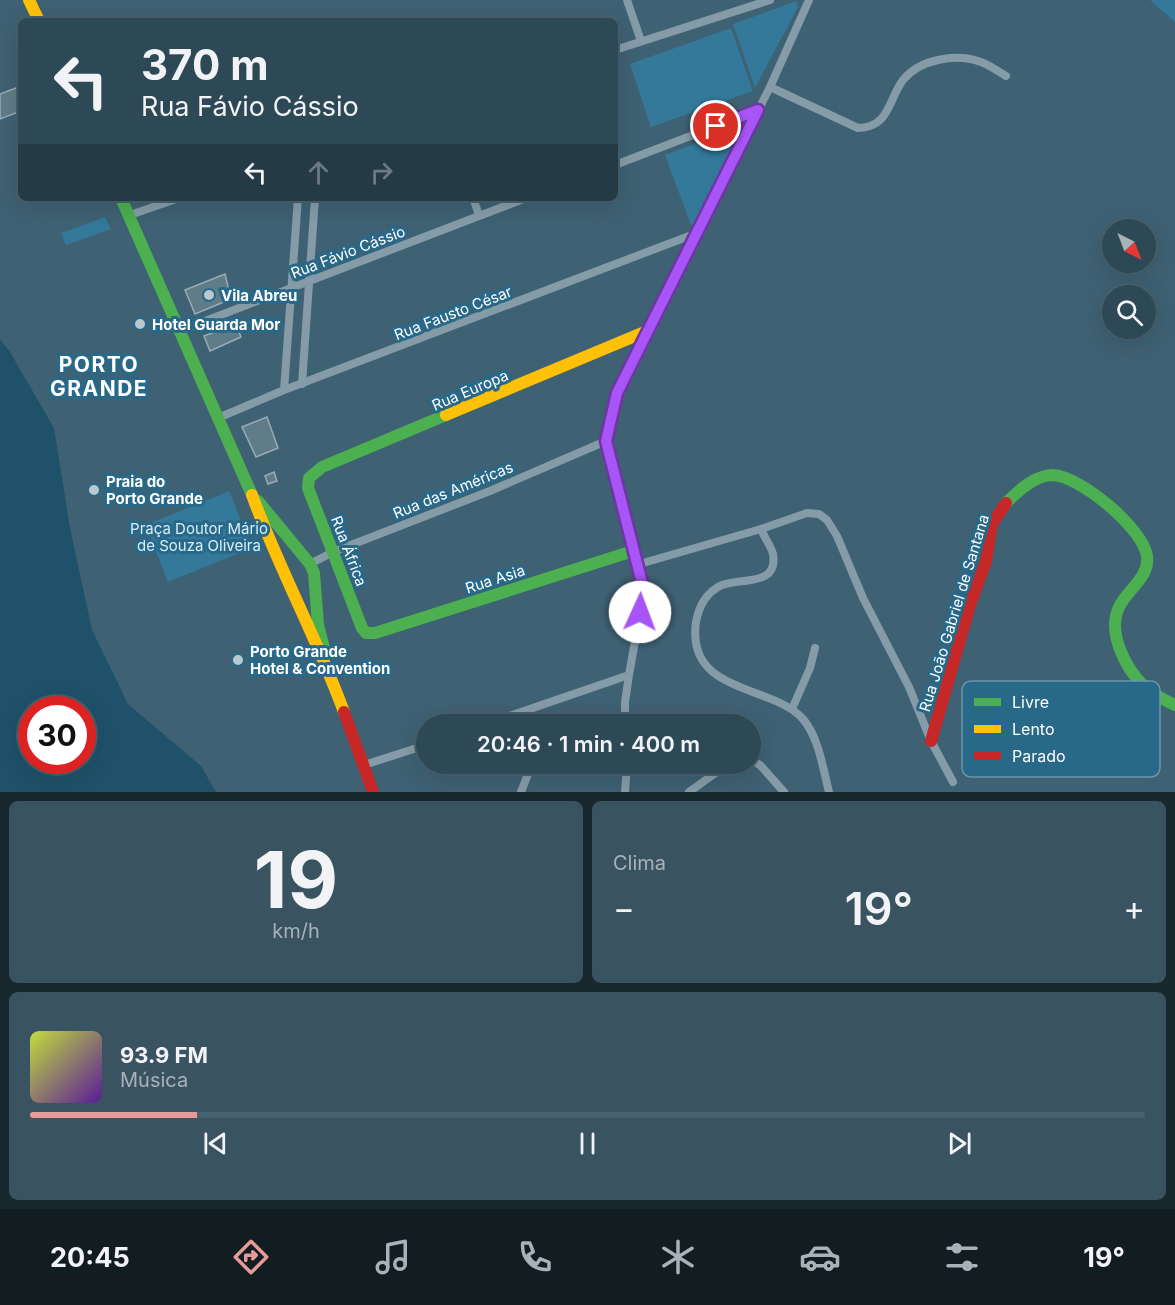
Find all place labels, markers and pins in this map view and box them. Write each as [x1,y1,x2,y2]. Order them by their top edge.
pin [690,100,741,151]
place label: Vila Abreu [221,286,297,305]
marker: Vila Abreu [202,288,216,302]
place label: Hotel Guarda Mor [152,315,280,334]
marker: Hotel Guarda Mor [133,317,147,331]
place label: Praia do Porto Grande [106,472,203,508]
marker: Praia do Porto Grande [87,483,101,497]
place label: Porto Grande Hotel & Convention [250,642,390,678]
marker: Porto Grande Hotel & Convention [231,653,245,667]

